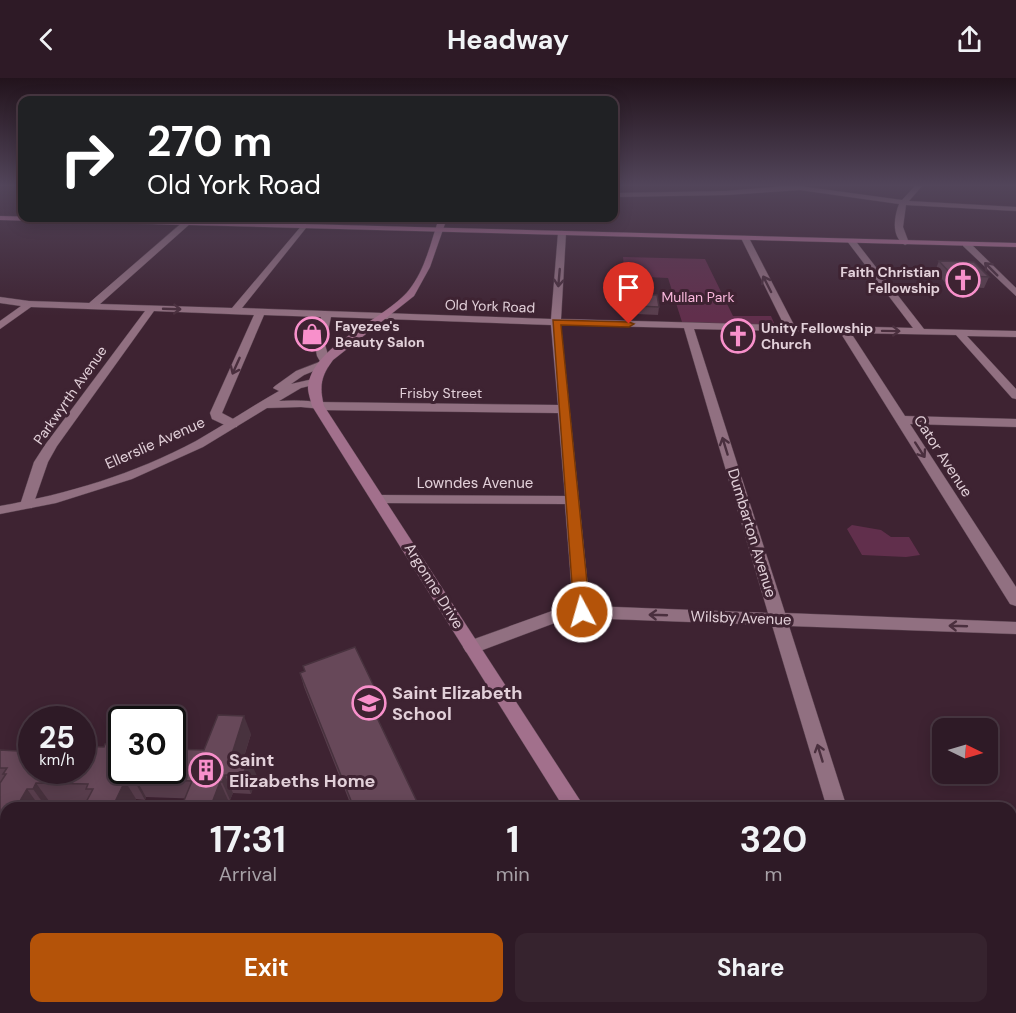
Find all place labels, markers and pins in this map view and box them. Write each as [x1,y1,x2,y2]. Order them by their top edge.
pin [603,262,654,324]
church icon: Faith Christian Fellowship [945,262,981,298]
place label: Faith Christian Fellowship [840,263,940,297]
shop icon: Fayezee's Beauty Salon [294,316,330,352]
place label: Fayezee's Beauty Salon [335,317,425,351]
church icon: Unity Fellowship Church [720,318,756,354]
place label: Unity Fellowship Church [761,319,873,353]
place label: Saint Elizabeth School [392,681,523,726]
school or university icon: Saint Elizabeth School [351,685,387,721]
place label: Saint Elizabeths Home [229,748,376,793]
building icon: Saint Elizabeths Home [188,752,224,788]

